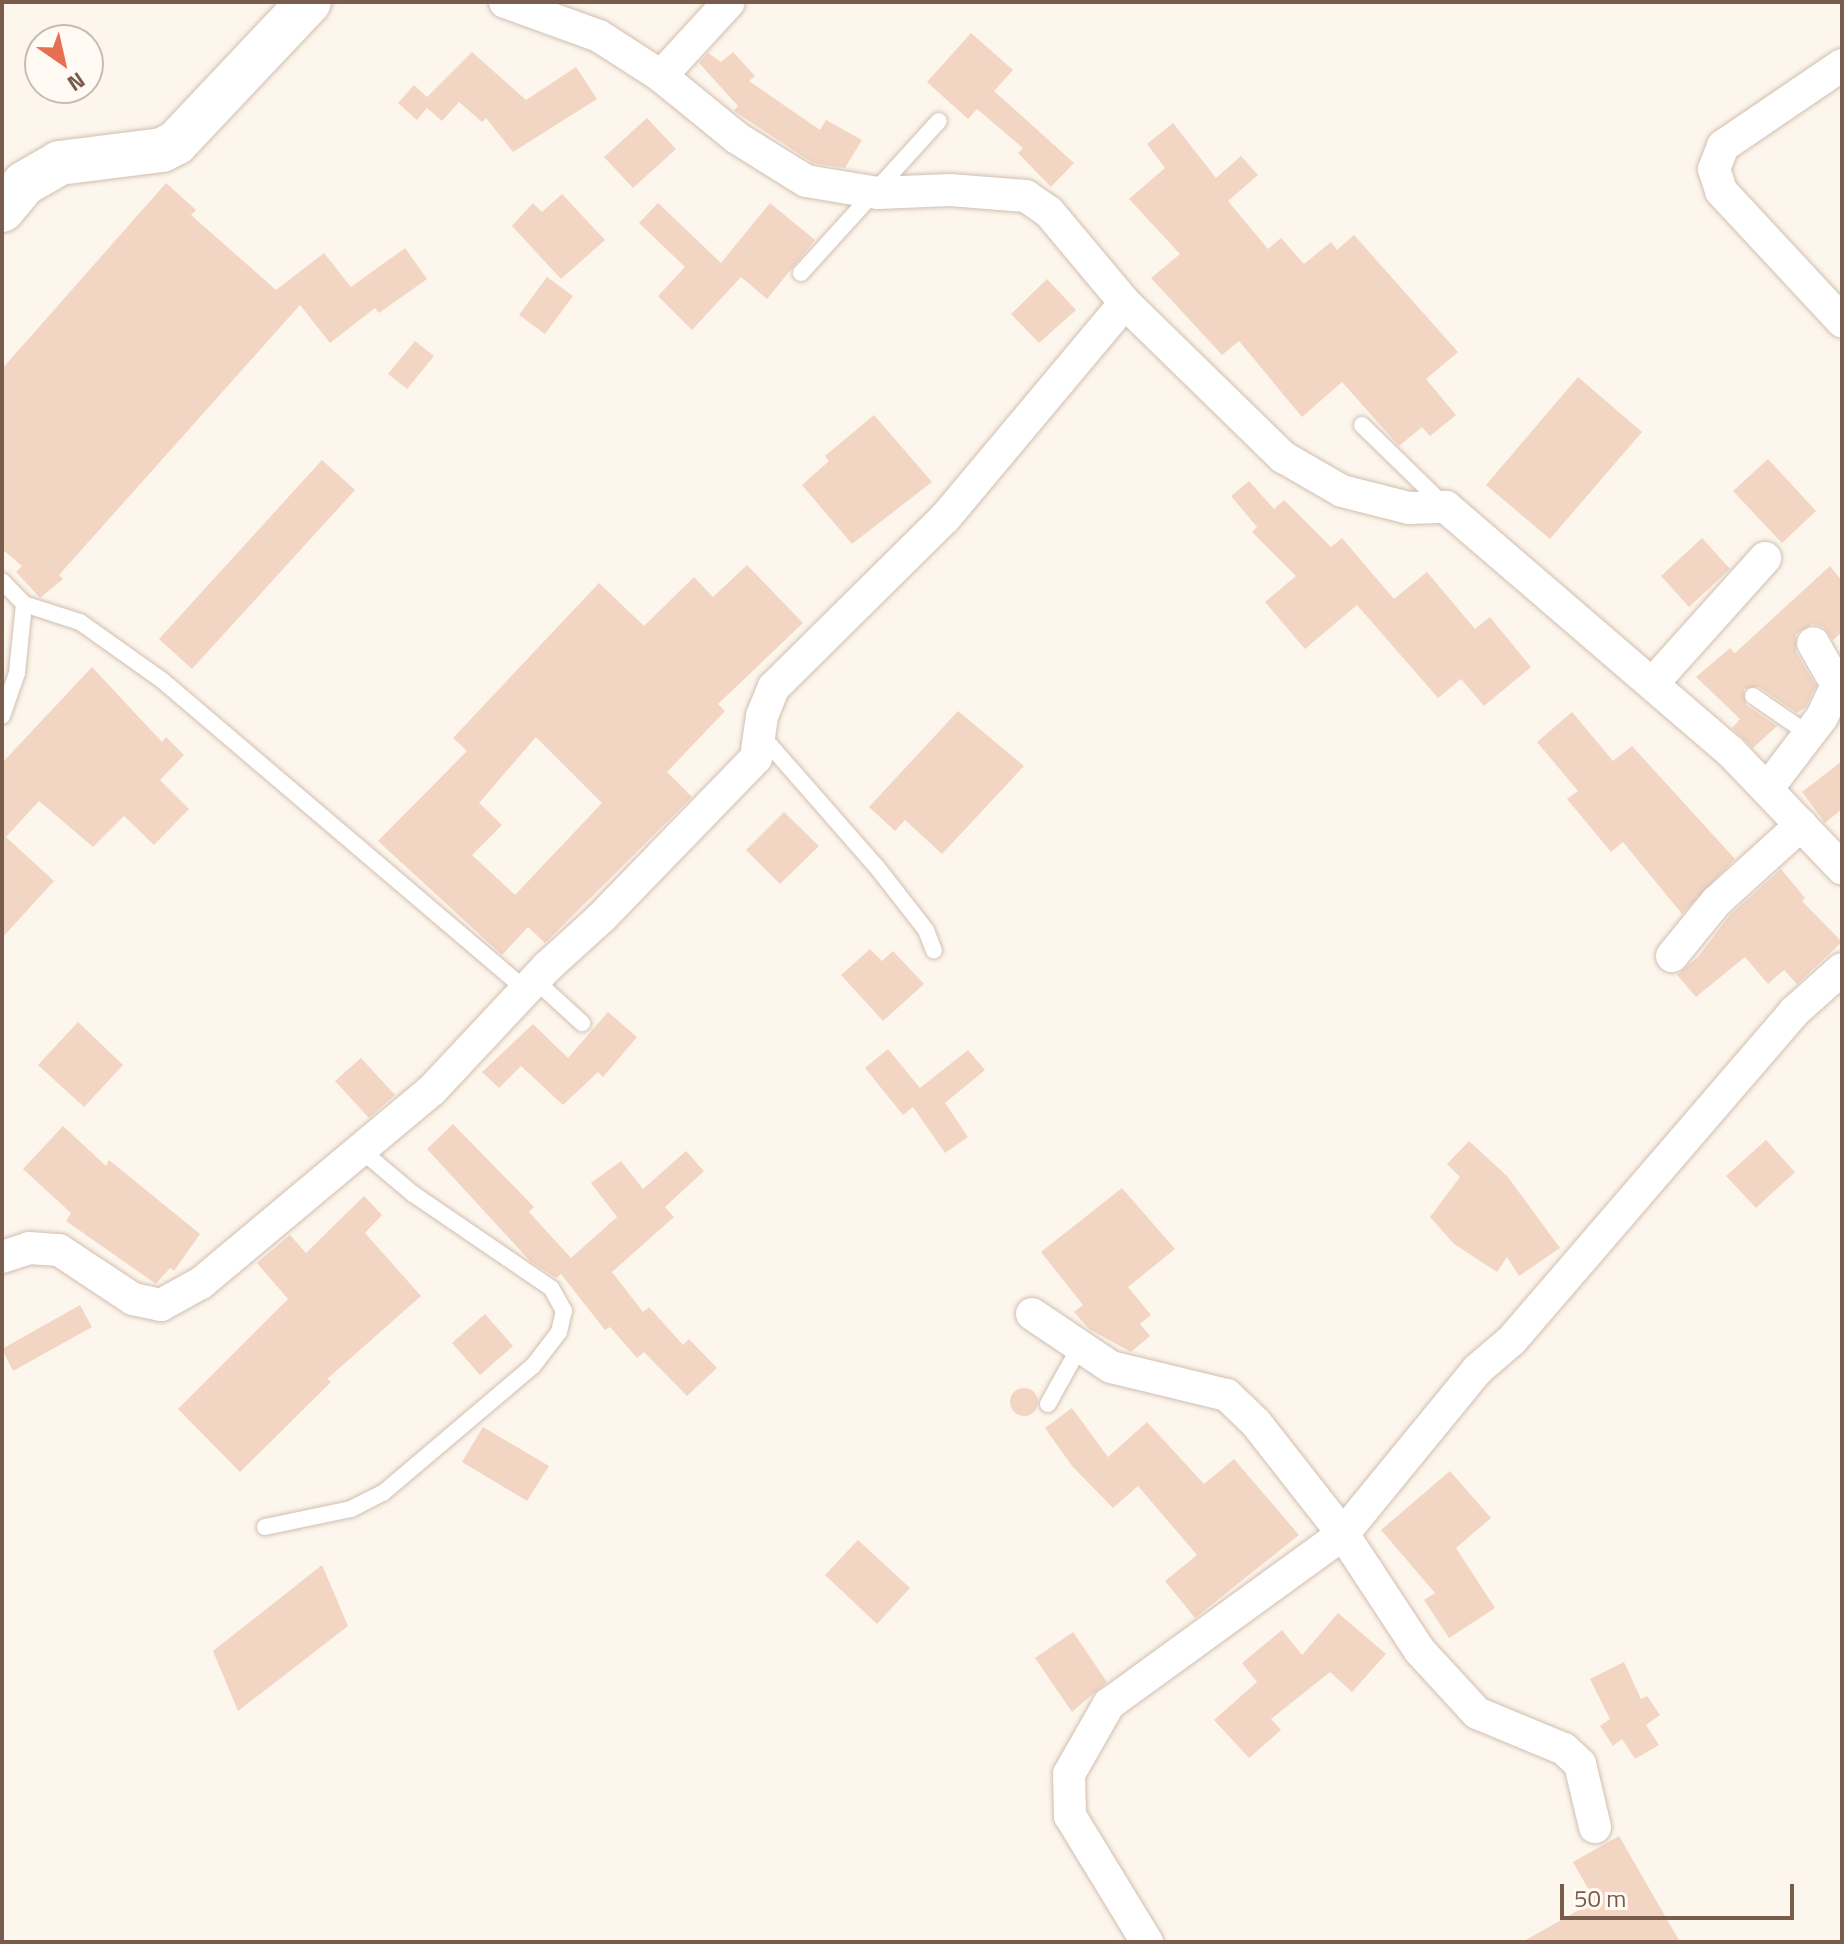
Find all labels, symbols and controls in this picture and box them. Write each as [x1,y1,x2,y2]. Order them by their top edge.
north arrow [24,24,104,104]
text: N [60,64,92,101]
scale bar [1564,1868,1798,1918]
text: 50 m [1574,1880,1626,1916]

